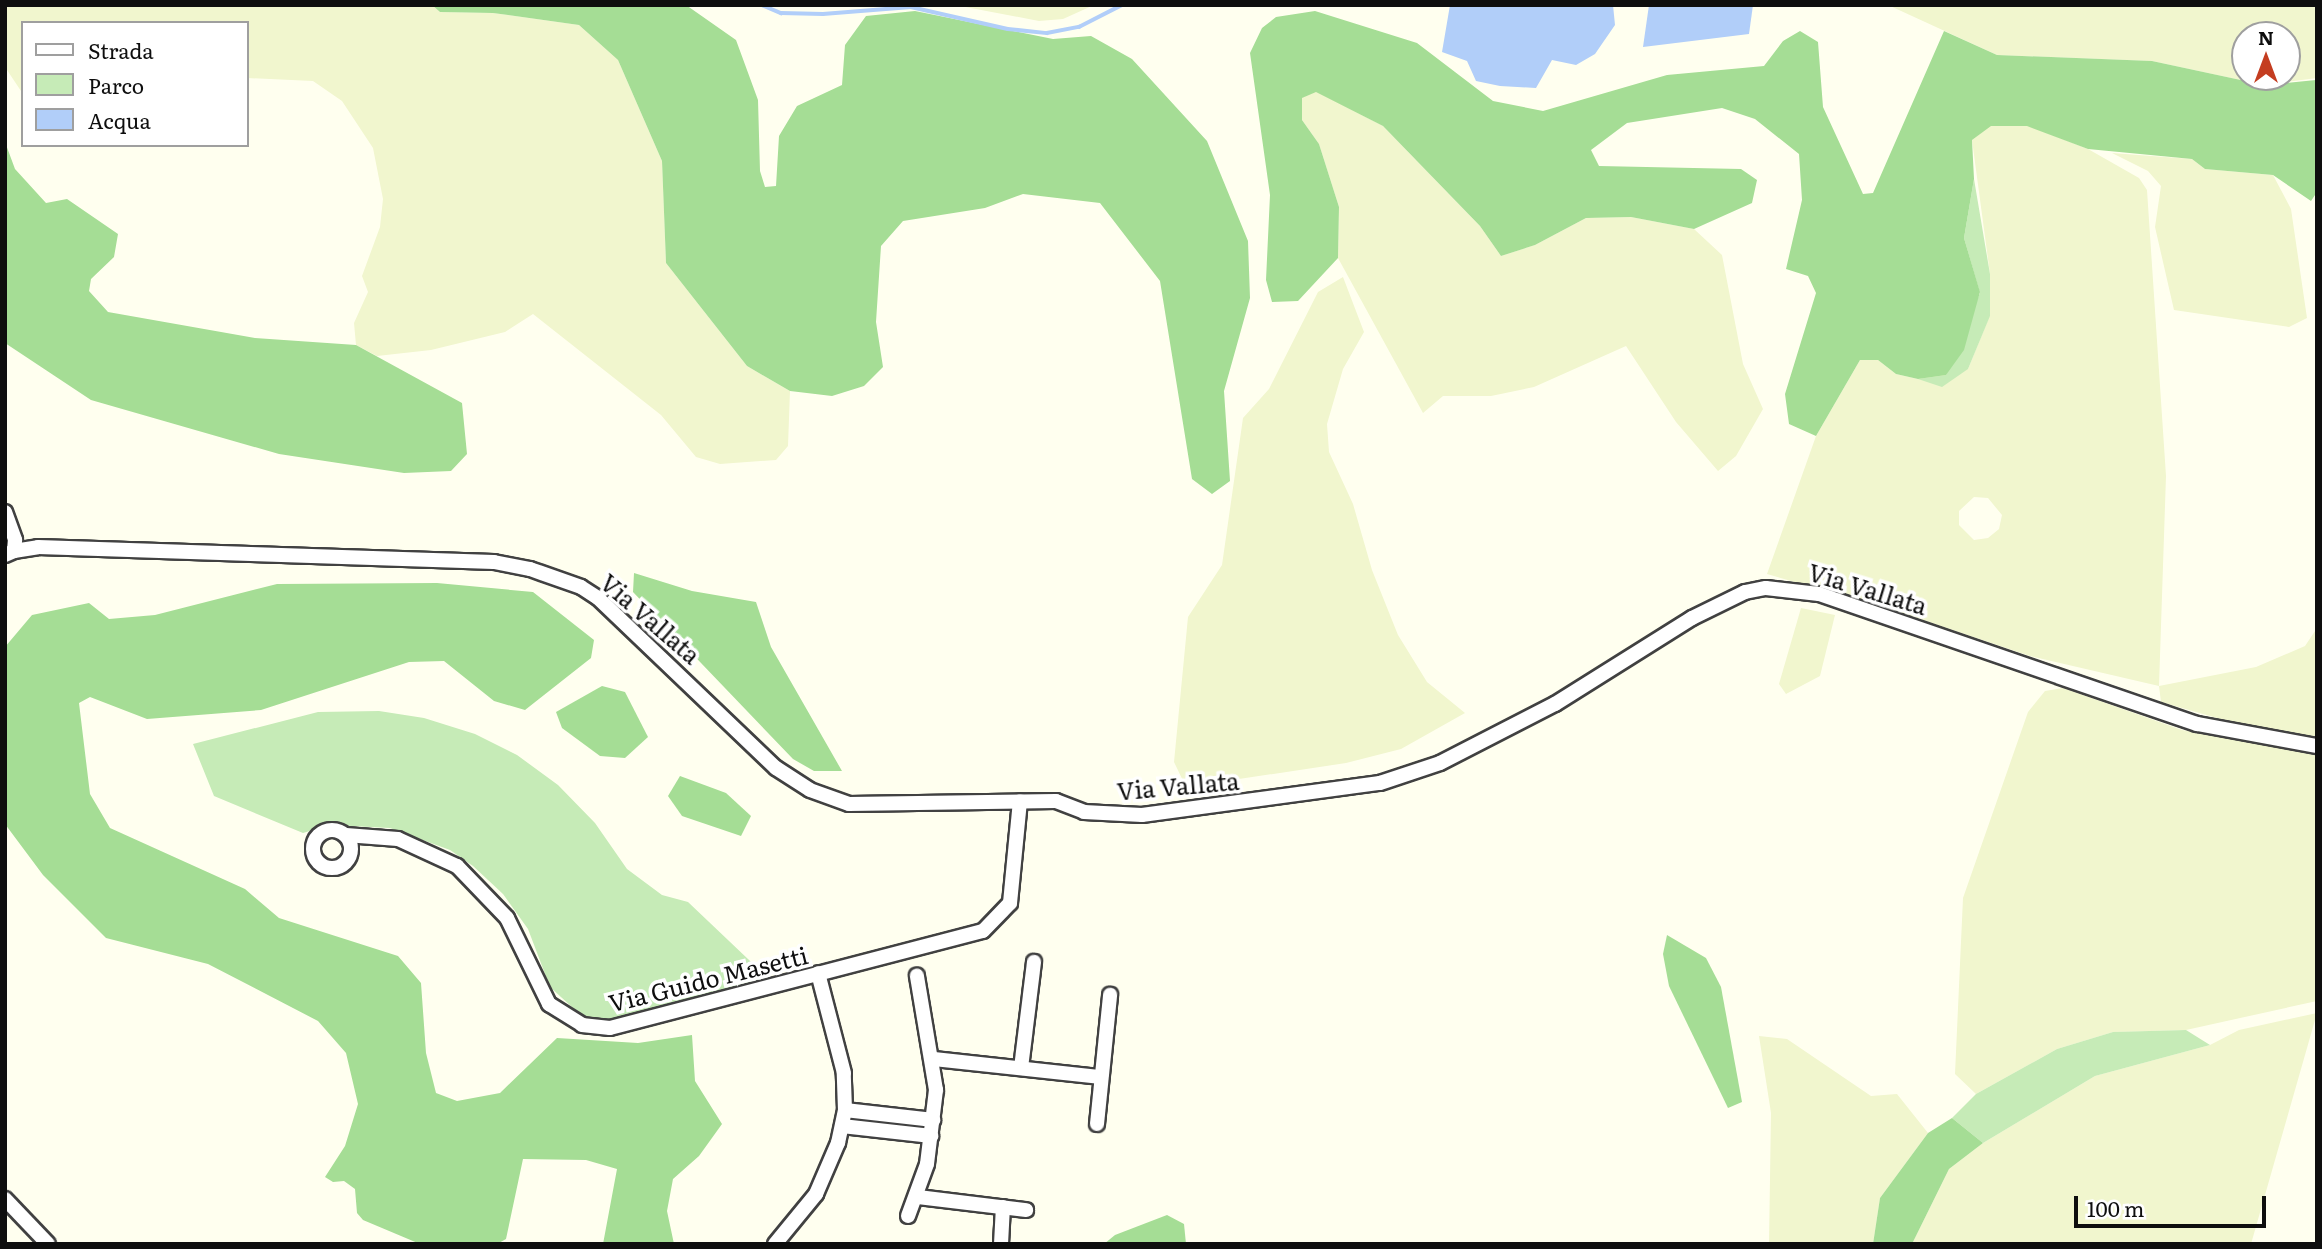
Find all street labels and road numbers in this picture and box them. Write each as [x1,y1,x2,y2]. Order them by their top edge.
street label: Via Vallata [1805,556,1931,620]
street label: Via Vallata [595,567,707,669]
street label: Via Vallata [1116,765,1240,805]
street label: Via Guido Masetti [605,939,811,1017]

